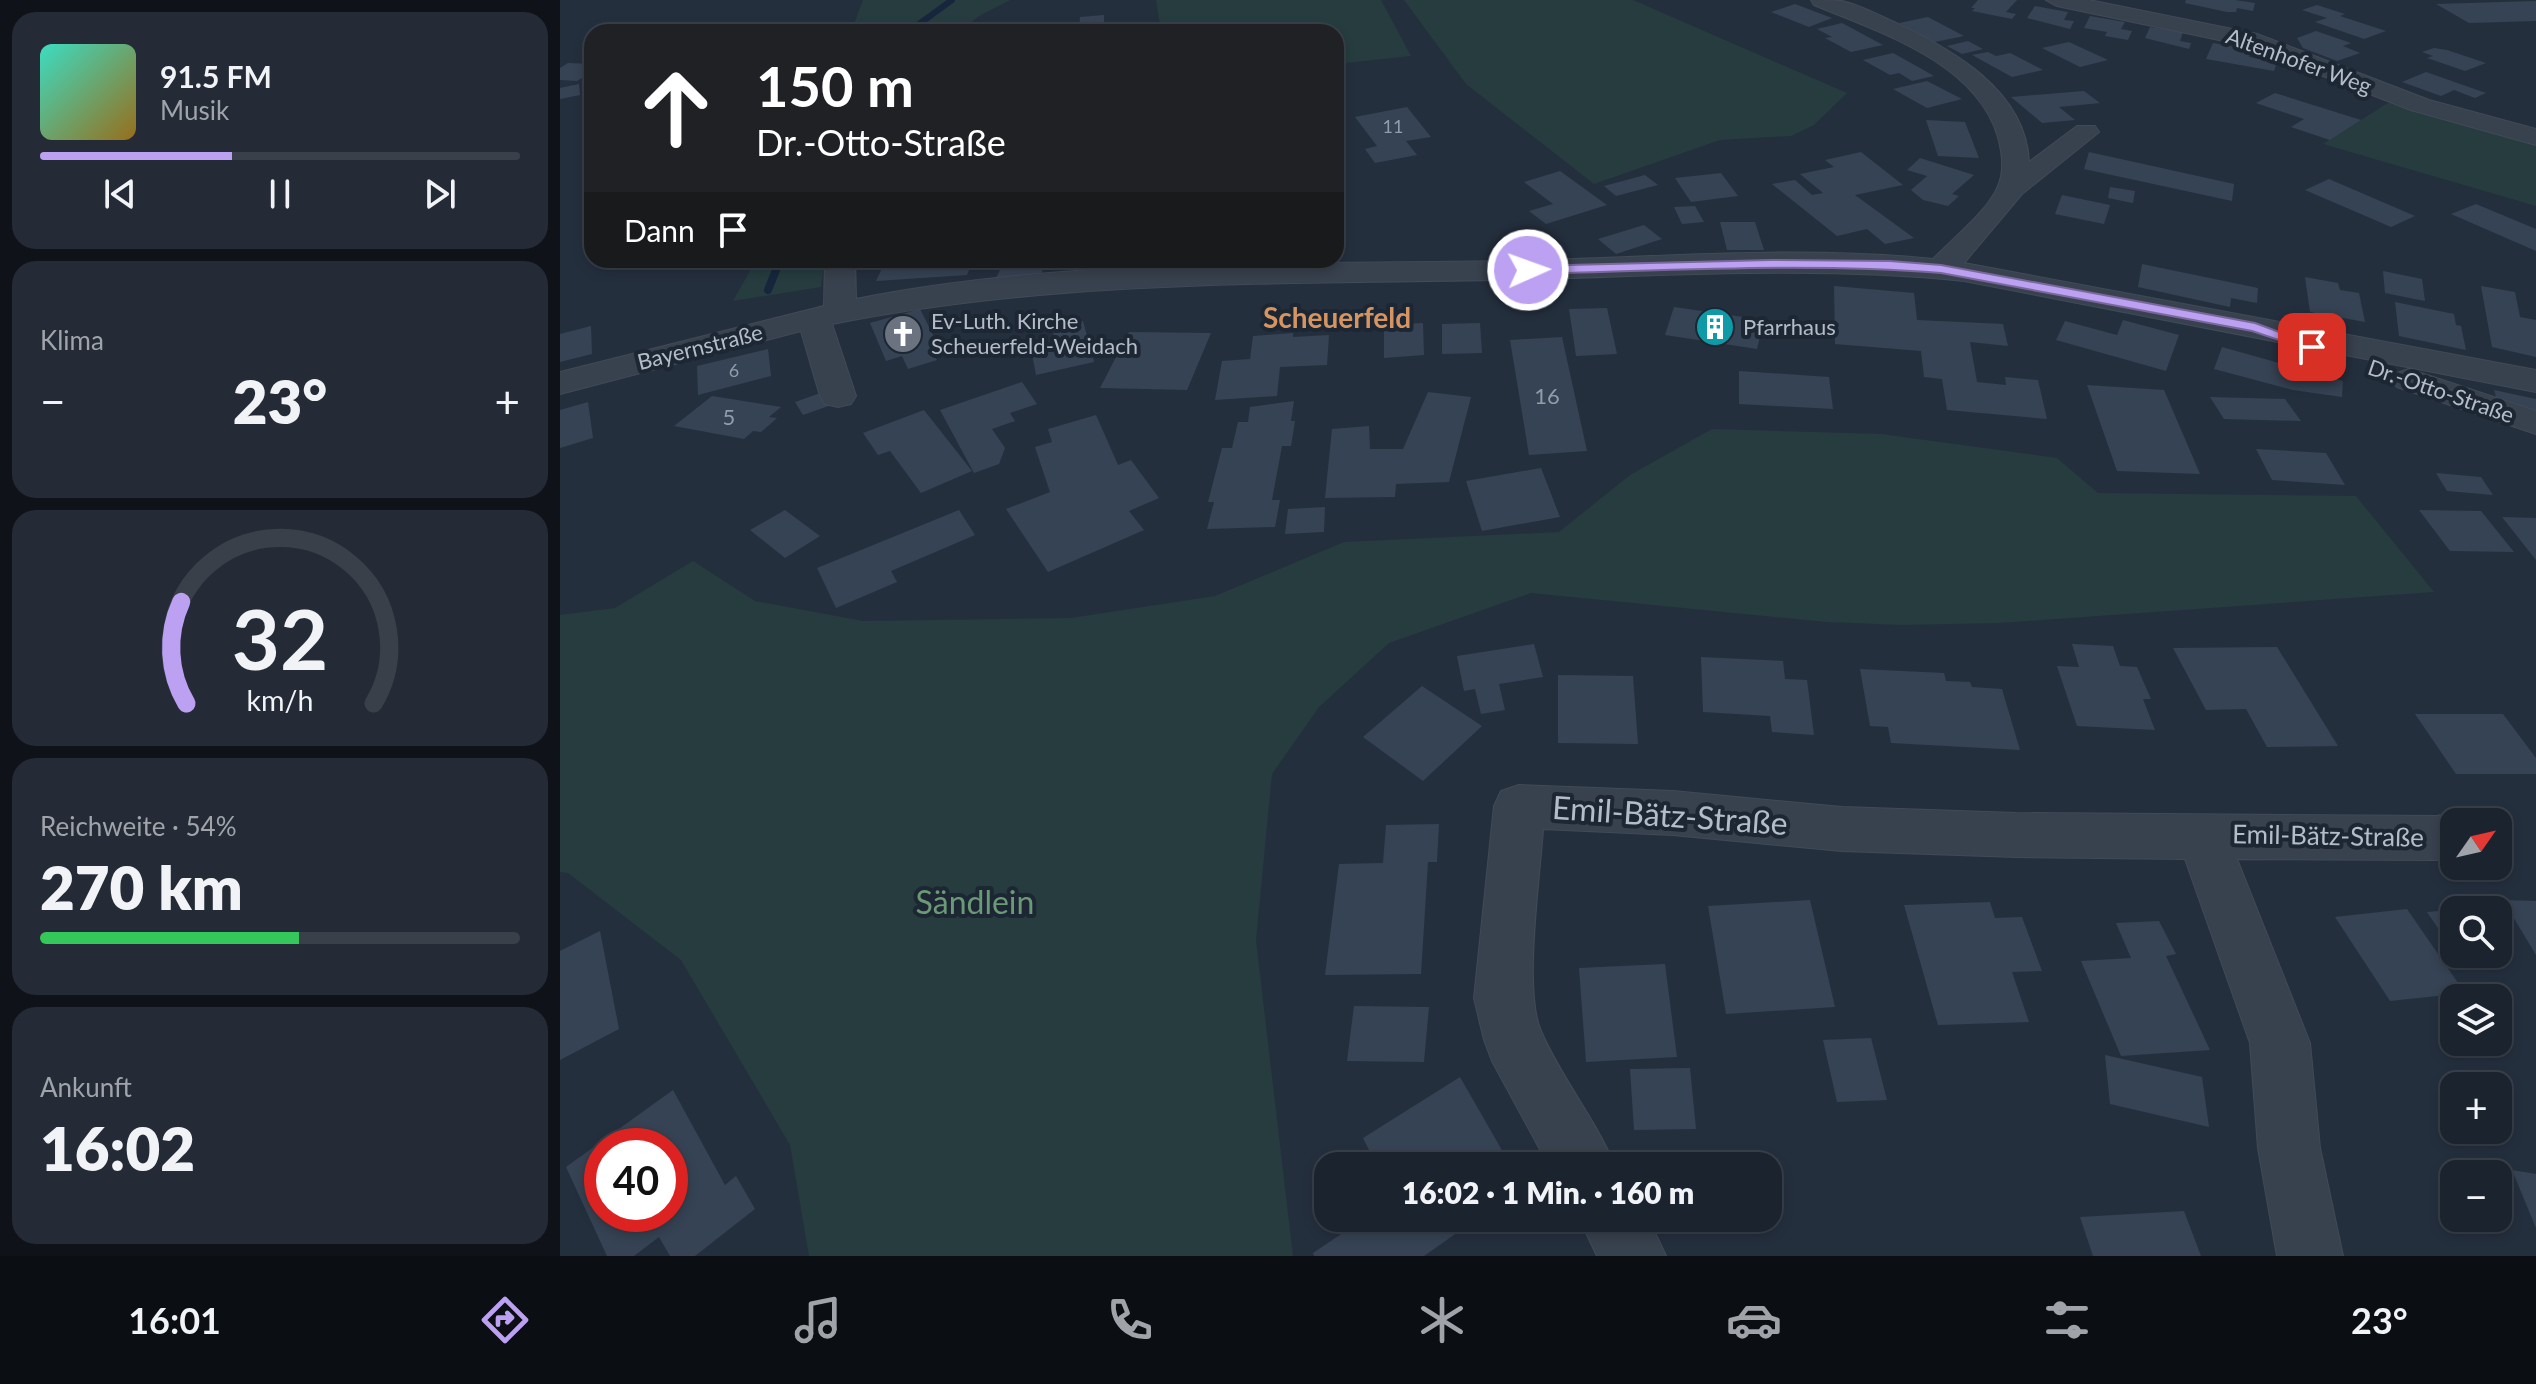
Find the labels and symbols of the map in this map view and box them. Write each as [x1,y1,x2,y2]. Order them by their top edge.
street label: Altenhofer Weg [2223,22,2376,99]
house number: 11 [1383,115,1403,137]
position arrow [1486,228,1570,312]
district label: Scheuerfeld [1263,300,1411,334]
building icon: Pfarrhaus [1694,306,1736,348]
place label: Ev-Luth. Kirche Scheuerfeld-Weidach [931,307,1138,359]
church icon: Ev-Luth. Kirche Scheuerfeld-Weidach [882,313,924,355]
place label: Pfarrhaus [1743,313,1836,340]
pin [2278,313,2346,381]
street label: Bayernstraße [634,318,765,375]
street label: Dr.-Otto-Straße [2365,353,2518,428]
house number: 6 [729,359,739,381]
house number: 16 [1534,382,1560,409]
house number: 5 [723,403,735,430]
street label: Emil-Bätz-Straße [1551,787,1789,842]
north arrow [2440,808,2512,880]
street label: Emil-Bätz-Straße [2232,817,2424,853]
park label: Sändlein [916,882,1034,921]
speed limit sign: 40 [584,1128,688,1232]

